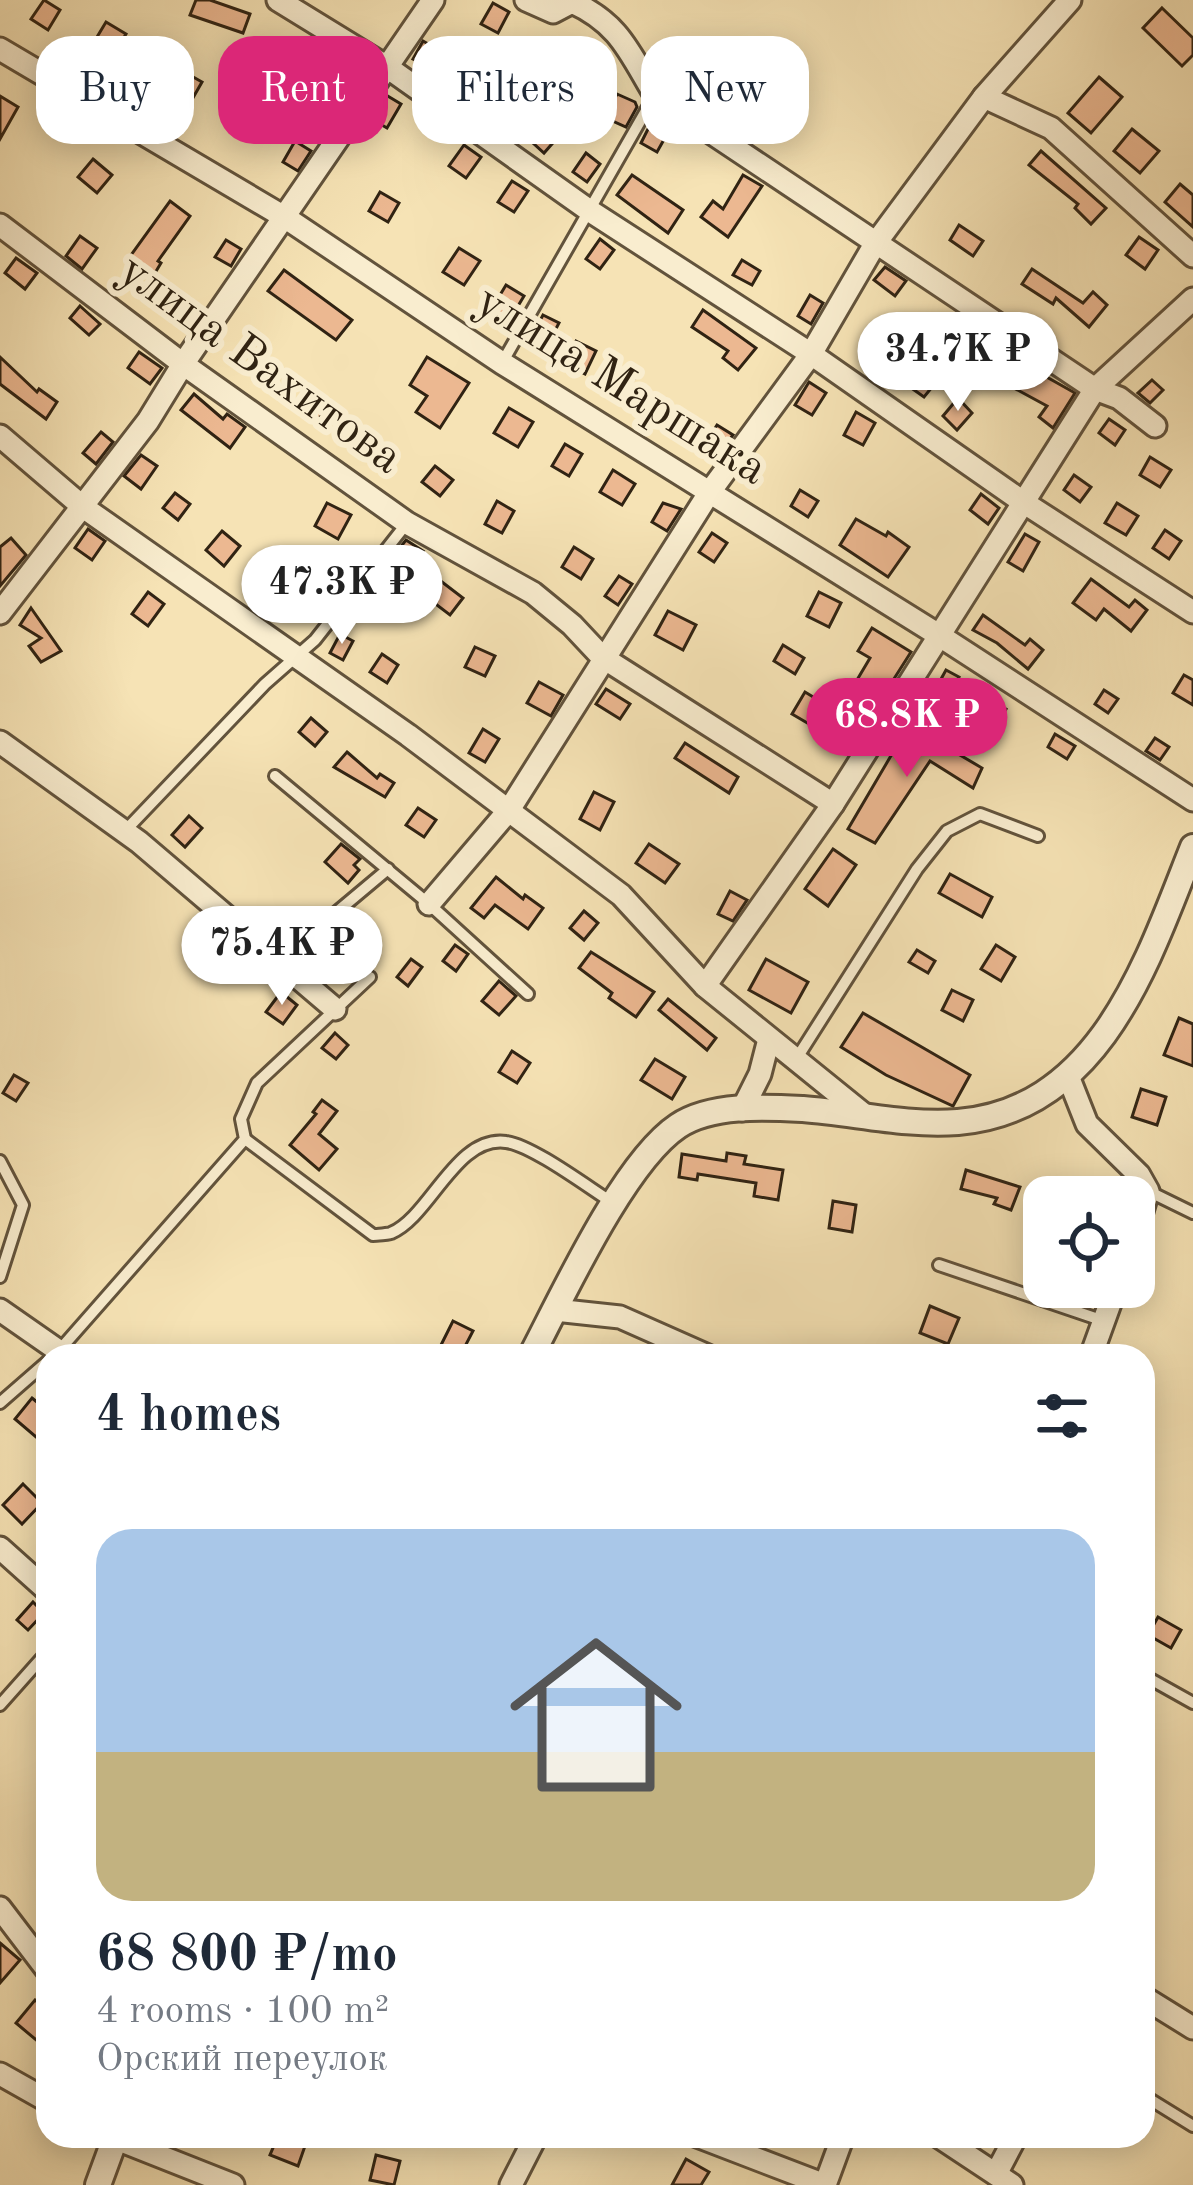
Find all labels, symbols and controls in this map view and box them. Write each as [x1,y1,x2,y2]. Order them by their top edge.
chip: Buy [36,36,194,144]
chip: Rent [218,36,388,144]
chip: Filters [412,36,617,144]
chip: New [641,36,809,144]
street label: улица Вахитова [110,247,410,483]
street label: улица Маршака [467,277,775,495]
pin: 34.7K ₽ [847,312,1069,414]
text: 34.7K ₽ [884,331,1032,370]
pin: 47.3K ₽ [231,545,453,647]
text: 47.3K ₽ [268,564,416,603]
pin: 68.8K ₽ [796,678,1018,780]
text: 68.8K ₽ [833,697,981,736]
pin: 75.4K ₽ [171,906,393,1008]
text: 75.4K ₽ [208,925,356,964]
map controls [1023,1176,1155,1308]
button: locate [1023,1176,1155,1308]
icon: filters [1029,1383,1095,1449]
text: 4 homes [96,1391,281,1442]
icon: home [488,1607,704,1823]
text: 68 800 ₽/mo [96,1931,398,1982]
text: 4 rooms · 100 m² [96,1992,389,2031]
text: Орский переулок [96,2040,388,2079]

